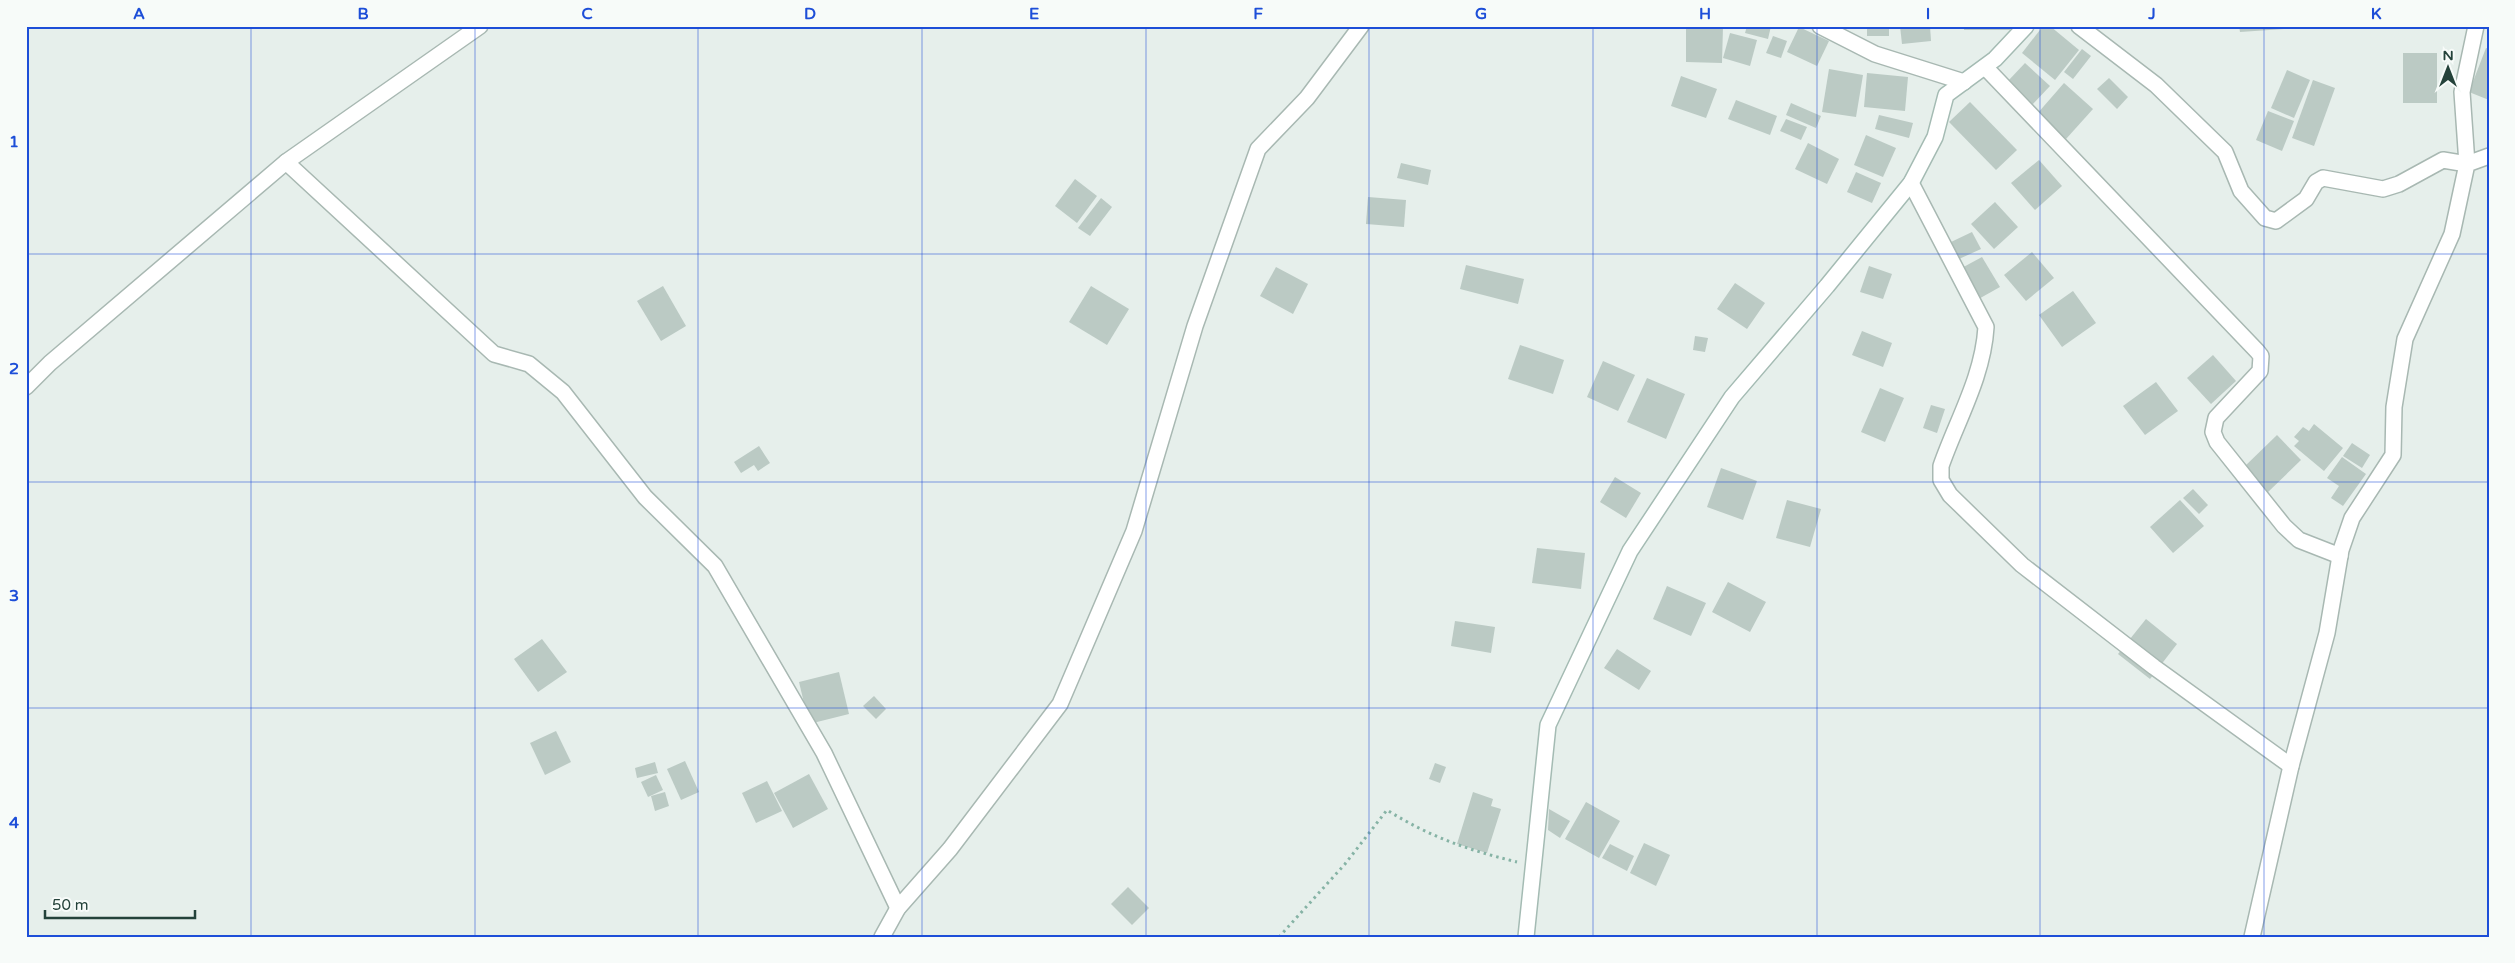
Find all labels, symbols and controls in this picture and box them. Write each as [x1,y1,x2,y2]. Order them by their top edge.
text: A [133,4,145,24]
text: B [357,4,369,24]
text: C [581,4,593,24]
text: D [804,4,816,24]
text: E [1029,4,1039,24]
text: F [1253,4,1263,24]
text: G [1475,4,1487,24]
text: H [1699,4,1711,24]
text: I [1926,4,1930,24]
text: J [2147,4,2156,24]
text: K [2371,4,2382,24]
north arrow [2422,42,2472,92]
text: N [2442,47,2454,64]
text: 1 [9,132,19,152]
text: 2 [9,359,19,379]
text: 3 [9,586,19,606]
text: 4 [9,813,19,833]
scale bar [45,888,195,920]
text: 50 m [52,896,89,914]

